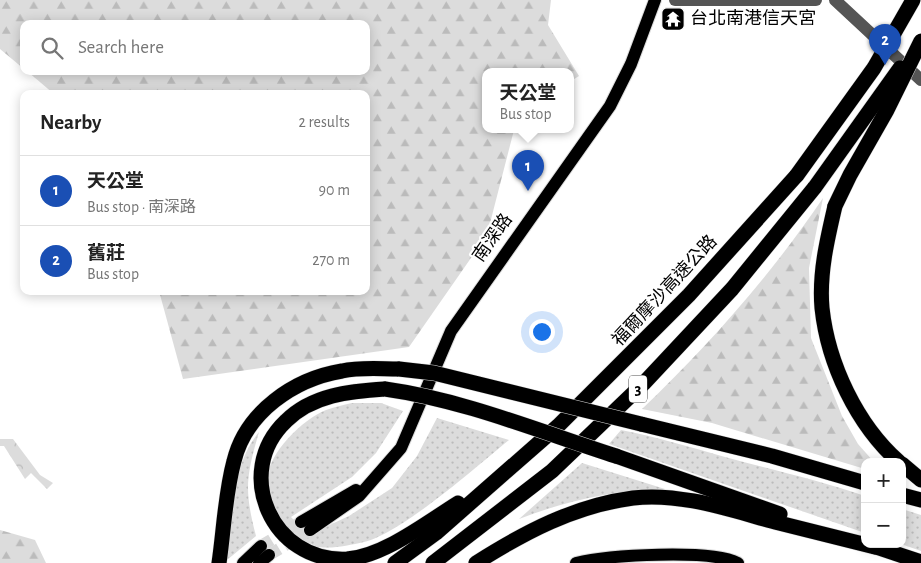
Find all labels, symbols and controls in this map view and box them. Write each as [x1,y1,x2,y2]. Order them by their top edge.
temple icon: 台北南港信天宮 [660,6,686,32]
place label: 台北南港信天宮 [690,8,816,28]
search box [20,20,370,75]
pin: 2 [869,24,901,65]
icon: search [38,34,66,62]
text: Search here [78,38,164,57]
popup [482,68,574,133]
text: 天公堂 [499,84,557,103]
text: Bus stop [499,106,552,122]
text: Nearby [40,112,101,133]
text: 2 results [298,114,350,130]
pin: 1 [512,150,544,191]
text: 天公堂 [87,172,144,191]
text: 1 [53,182,59,198]
text: 90 m [319,182,350,198]
text: Bus stop · 南深路 [87,199,196,215]
street label: 南深路 [469,210,516,265]
street label: 福爾摩沙高速公路 [608,231,721,350]
text: 舊莊 [87,244,125,263]
text: 2 [52,252,60,268]
text: 270 m [312,252,350,268]
text: Bus stop [87,266,139,282]
your location [529,319,555,345]
road number: 3 [629,376,647,402]
map controls [861,458,906,548]
button: + [861,458,906,503]
button: − [861,503,906,548]

